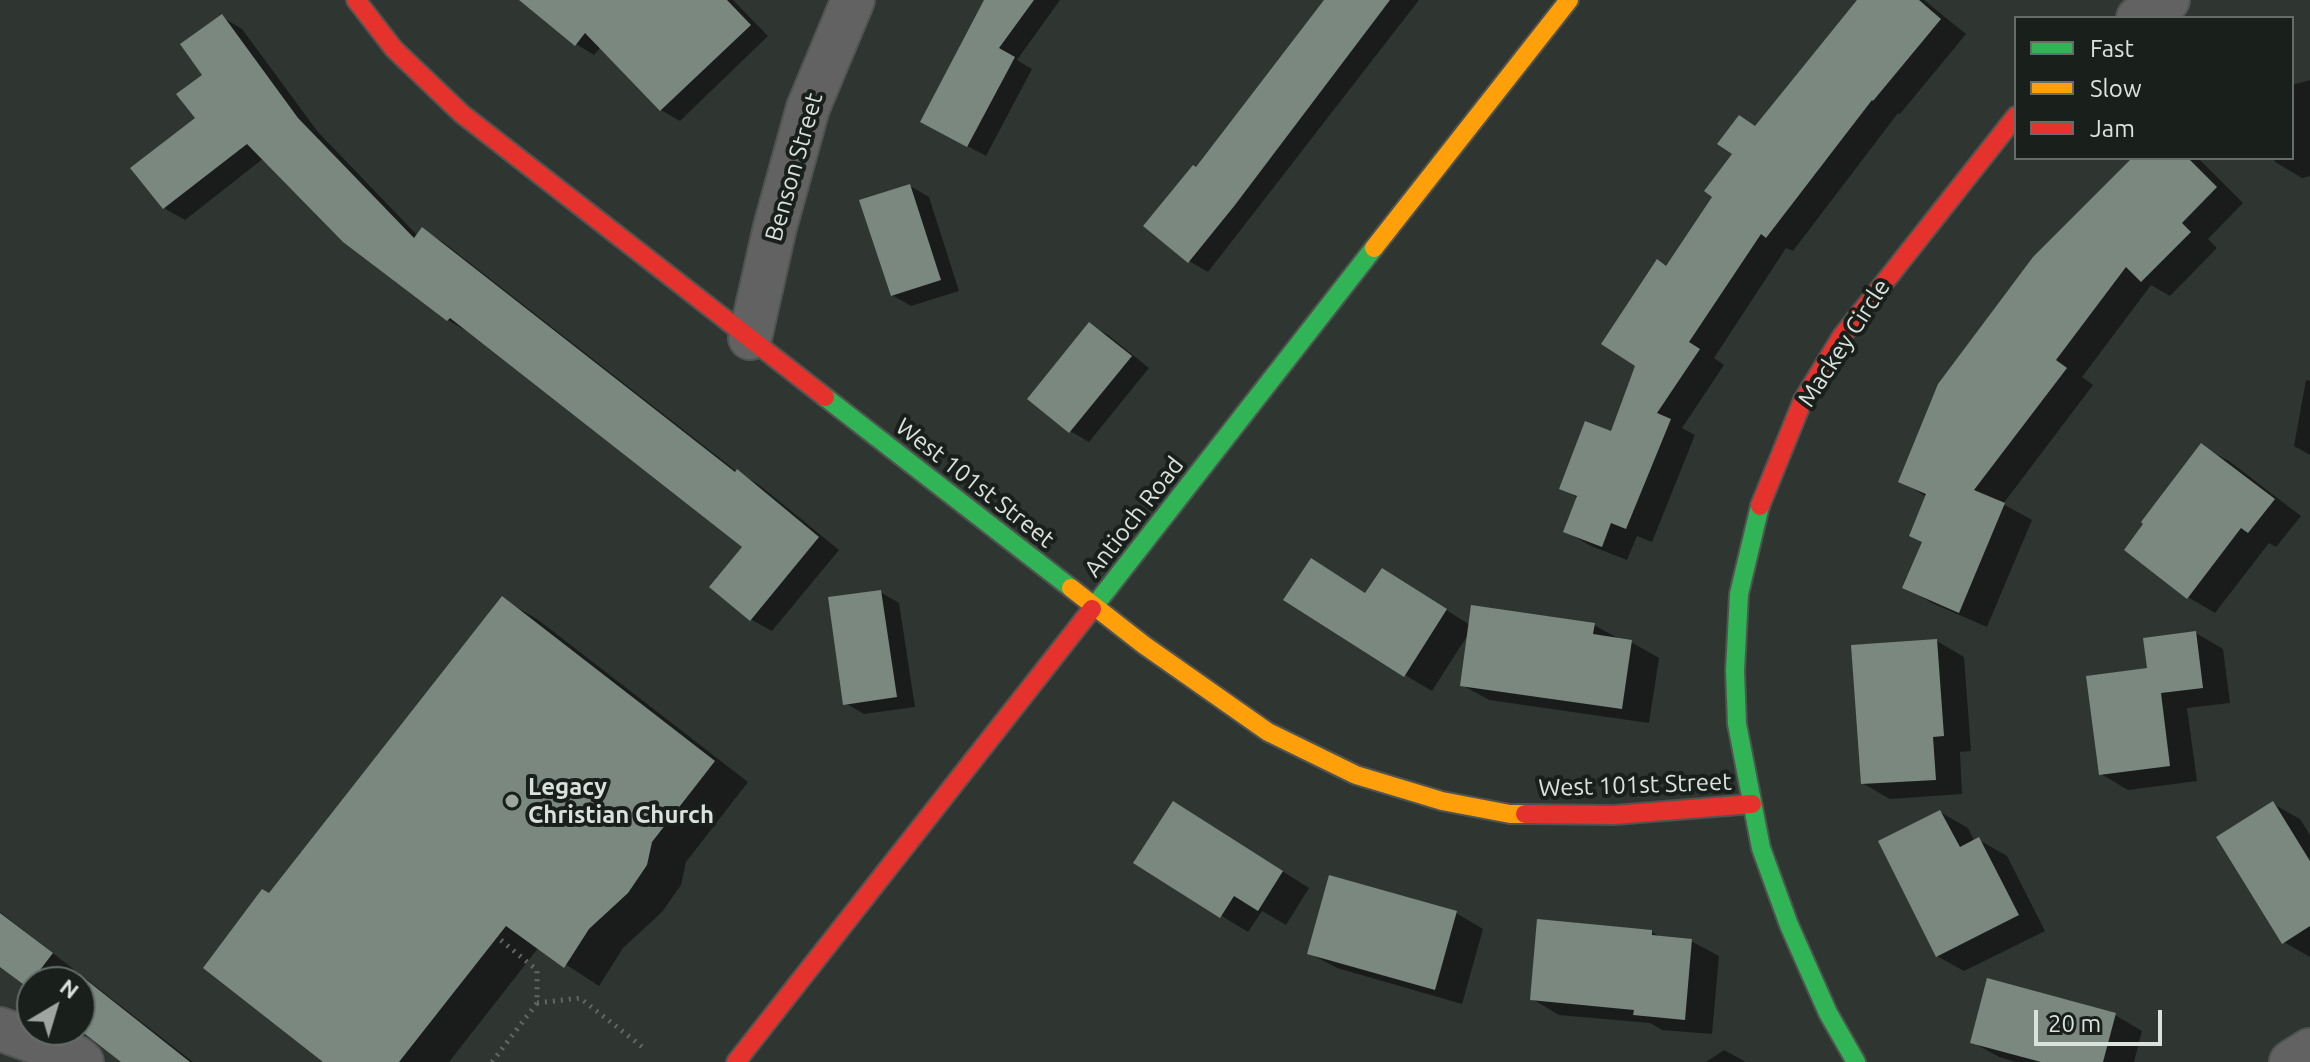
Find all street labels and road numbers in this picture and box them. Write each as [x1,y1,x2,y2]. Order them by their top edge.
street label: Benson Street [759,90,829,244]
street label: Mackey Circle [1792,274,1896,412]
street label: West 101st Street [890,412,1060,554]
street label: Antioch Road [1078,451,1190,583]
street label: West 101st Street [1538,767,1732,803]

